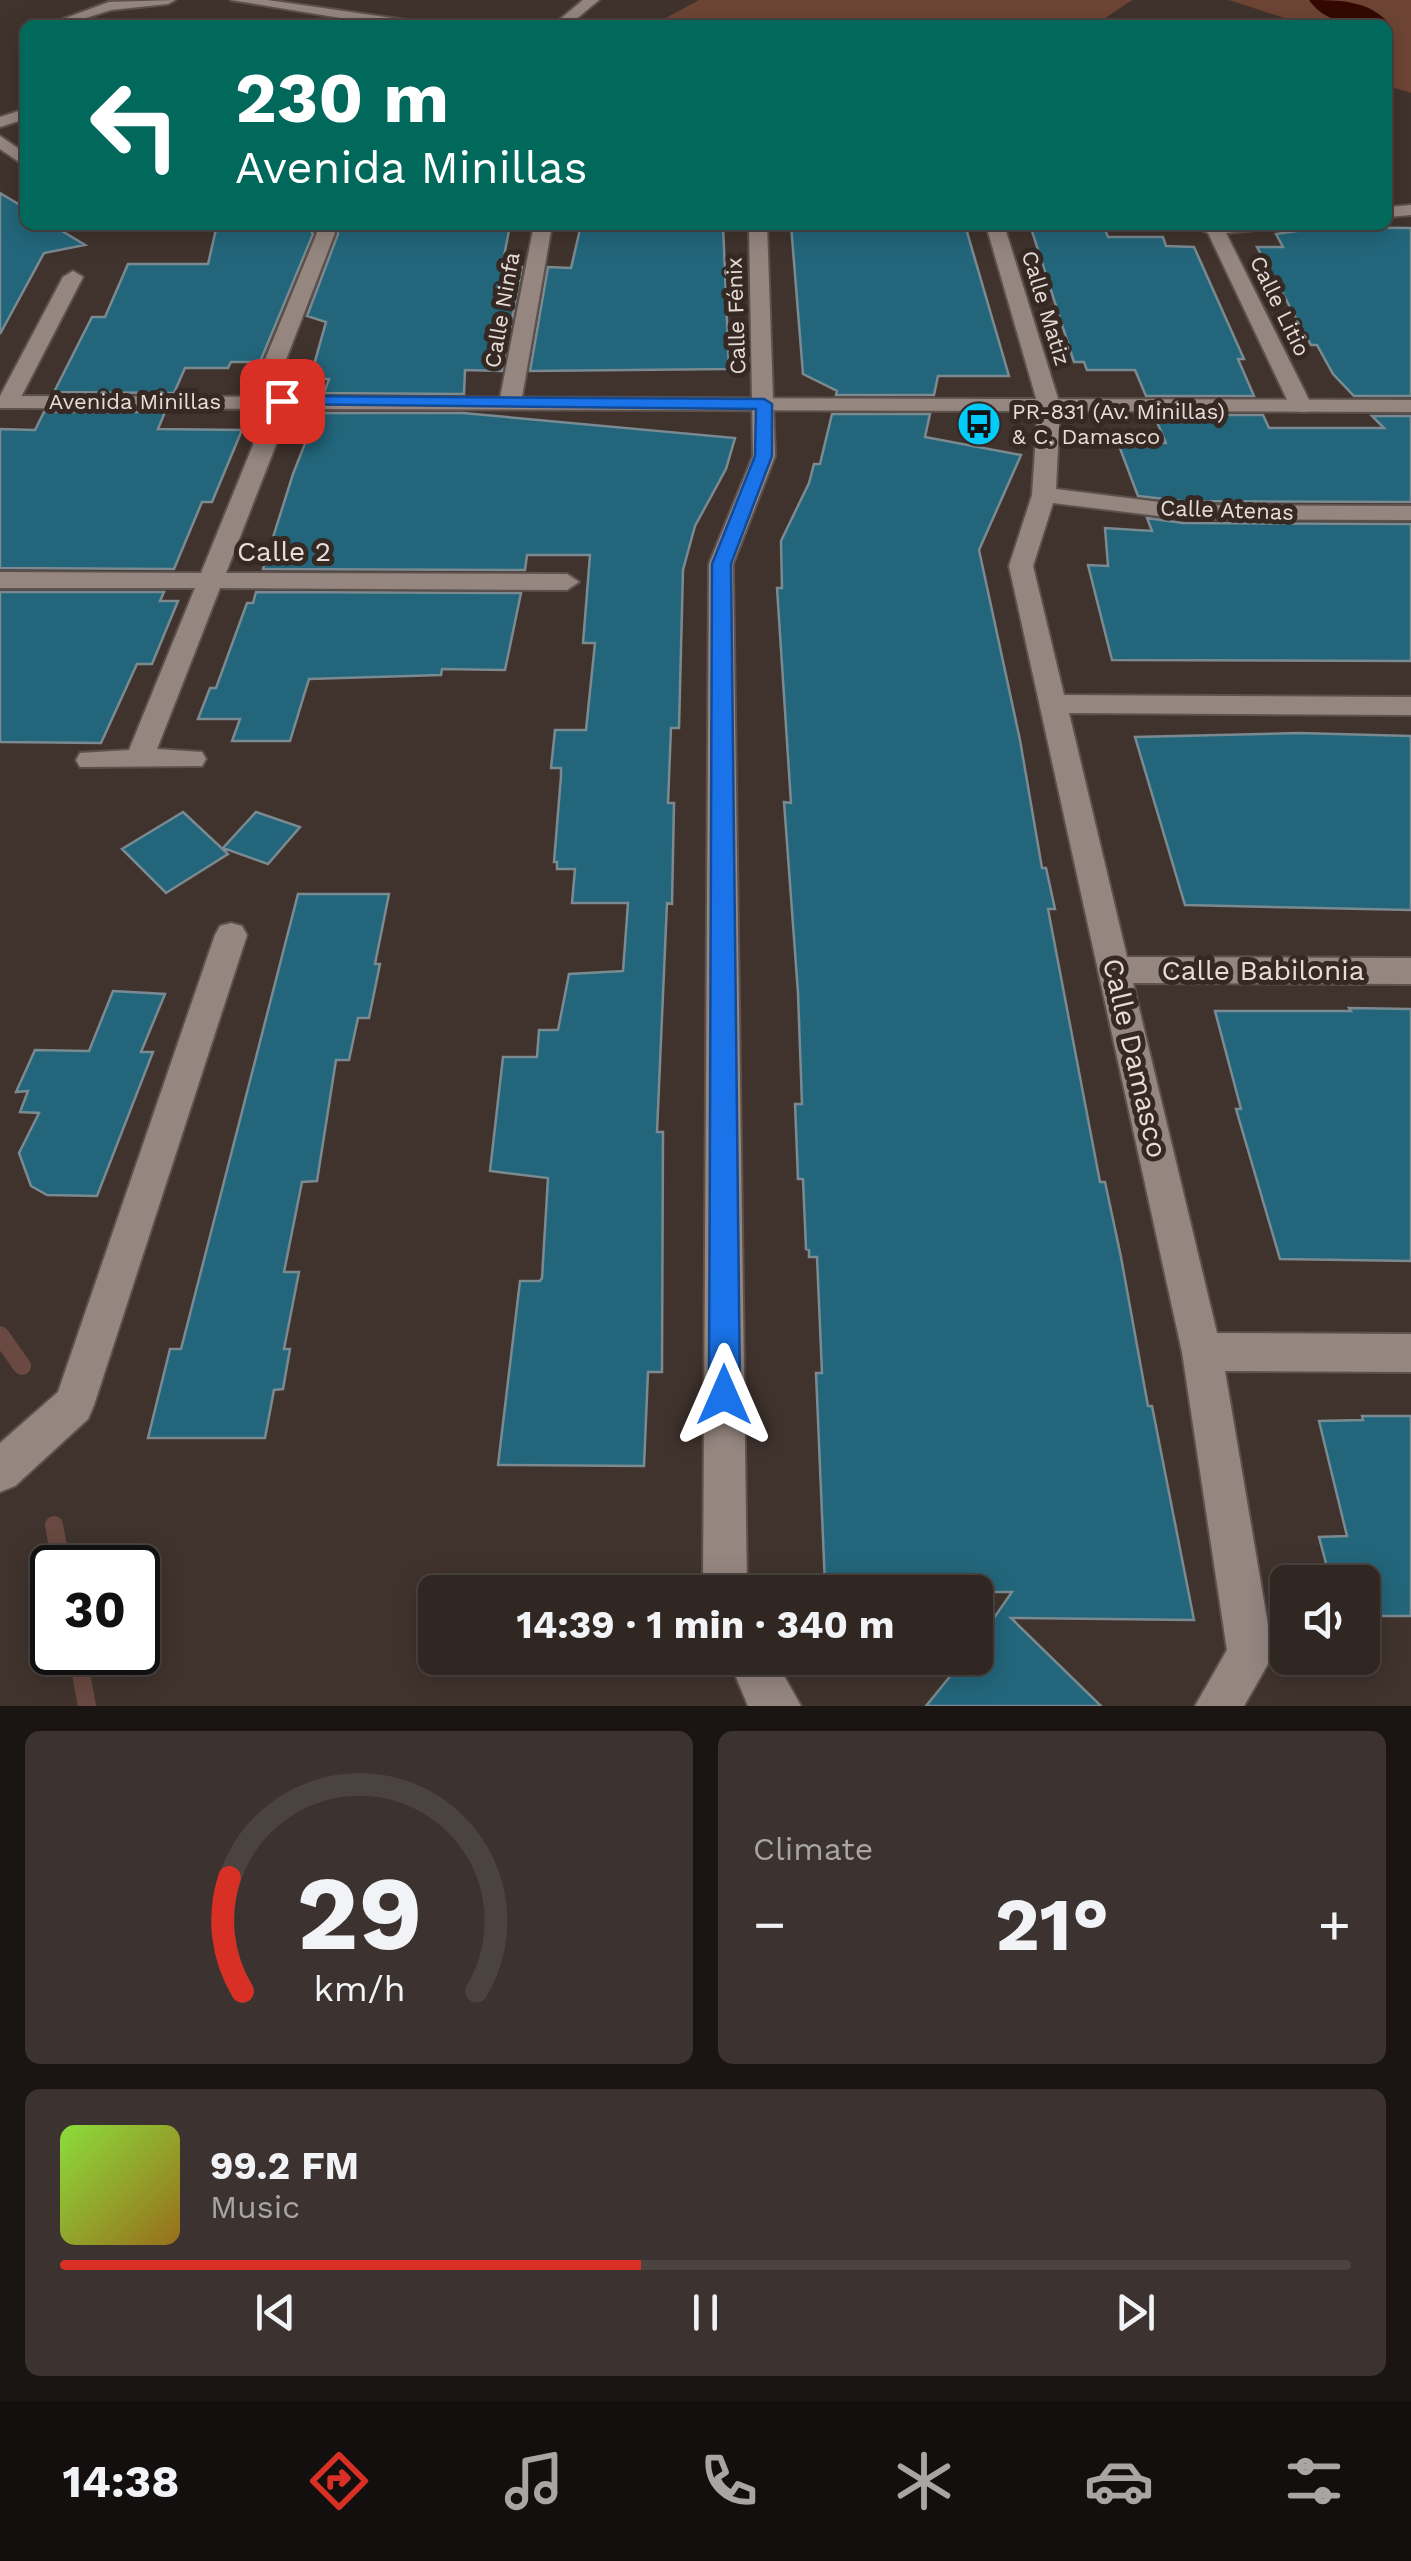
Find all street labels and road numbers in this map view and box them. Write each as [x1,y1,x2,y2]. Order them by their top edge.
street label: Calle Matiz [1017,248,1075,368]
street label: Calle Ninfa [480,250,524,370]
street label: Calle Litio [1245,252,1315,360]
street label: Calle Fénix [721,257,751,375]
street label: Avenida Minillas [49,389,221,414]
street label: Calle Atenas [1160,495,1294,525]
street label: Calle 2 [237,535,331,568]
street label: Calle Babilonia [1161,954,1365,987]
street label: Calle Damasco [1096,955,1174,1161]

